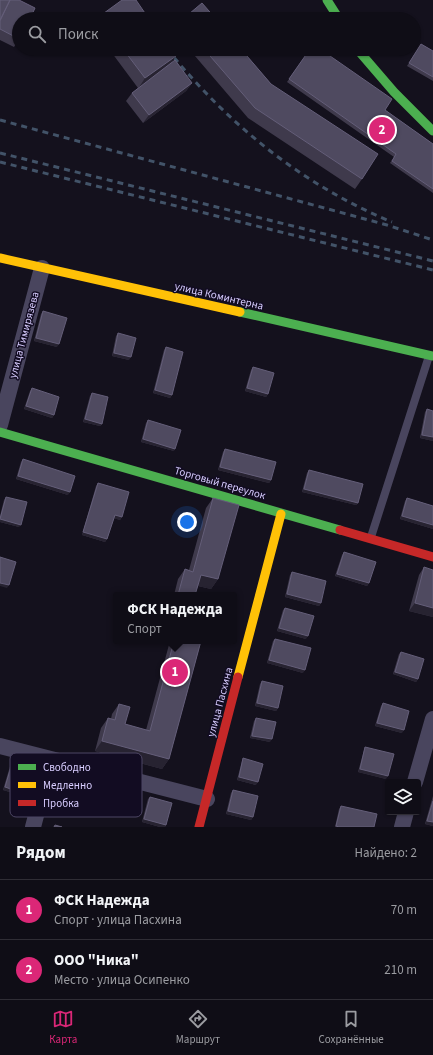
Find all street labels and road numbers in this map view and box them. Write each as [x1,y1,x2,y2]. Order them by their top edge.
street label: улица Коминтерна [173,278,265,314]
street label: улица Тимирязева [5,290,43,380]
street label: Торговый переулок [173,463,268,503]
street label: улица Пасхина [203,665,237,739]

